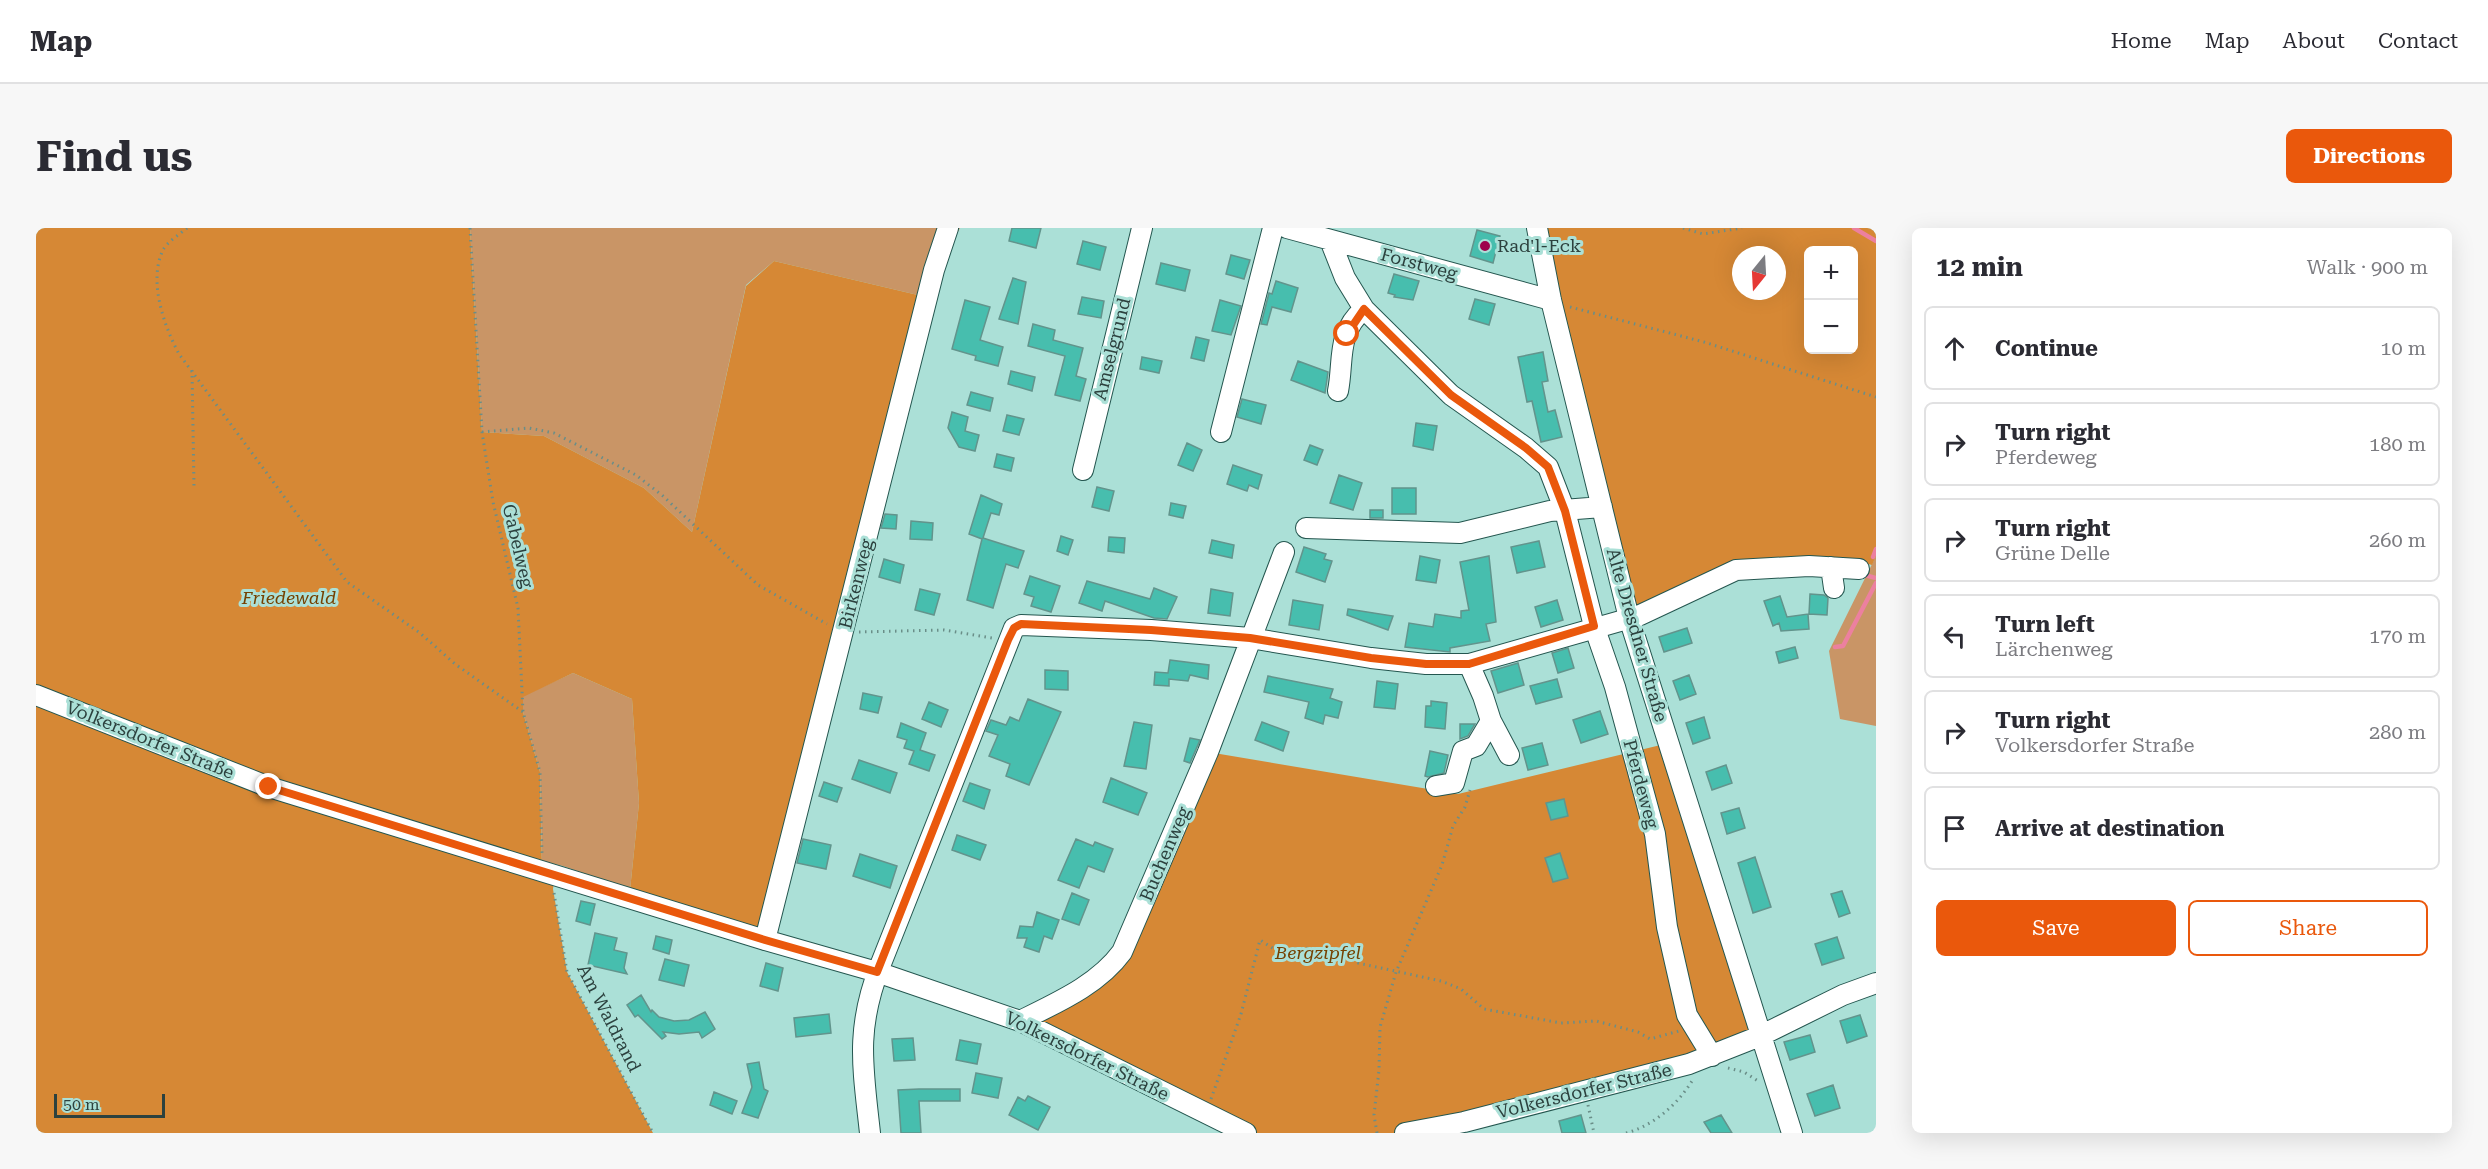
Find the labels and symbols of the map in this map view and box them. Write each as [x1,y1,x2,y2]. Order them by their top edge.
place label: Rad'l-Eck [1497,235,1581,256]
marker: Rad'l-Eck [1478,239,1492,253]
street label: Forstweg [1379,243,1460,284]
north arrow [1732,246,1786,300]
street label: Amselgrund [1089,295,1134,402]
route start [1333,320,1359,346]
street label: Gabelweg [499,502,539,591]
street label: Birkenweg [834,536,877,631]
street label: Alte Dresdner Straße [1603,546,1672,724]
park label: Friedewald [241,587,336,608]
street label: Volkersdorfer Straße [63,696,237,783]
street label: Pferdeweg [1620,737,1664,832]
route end [255,773,281,799]
street label: Buchenweg [1135,803,1194,904]
park label: Bergzipfel [1274,942,1361,963]
street label: Am Waldrand [573,960,646,1076]
street label: Volkersdorfer Straße [1002,1007,1173,1104]
street label: Volkersdorfer Straße [1494,1059,1674,1122]
scale bar [54,1091,165,1118]

